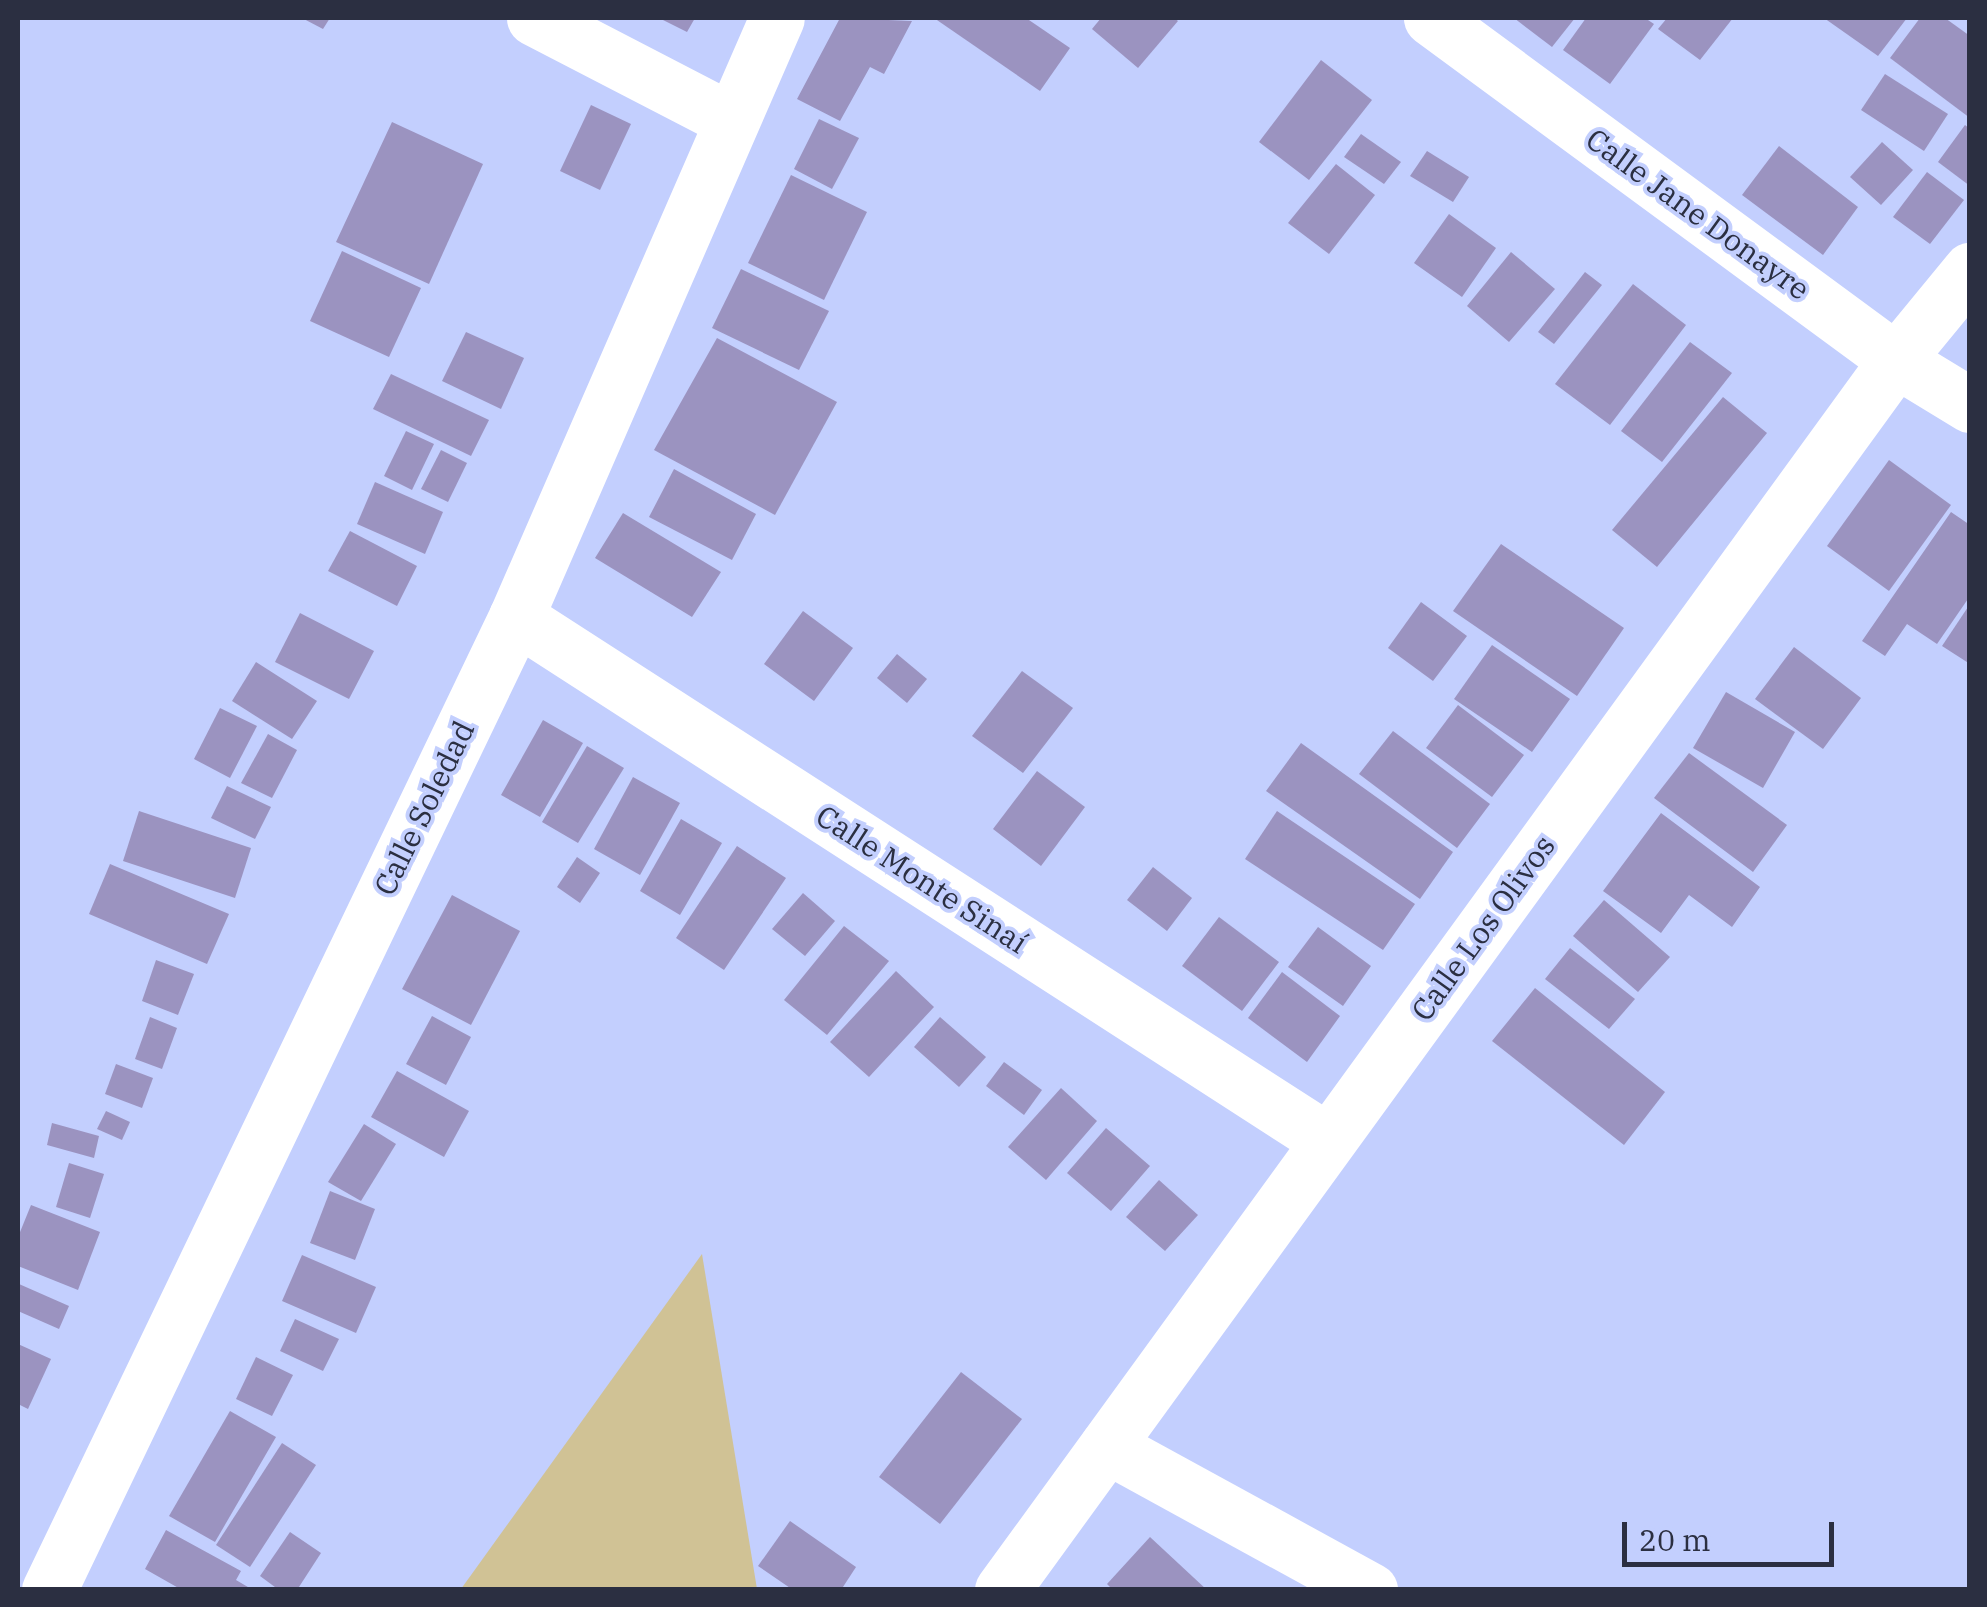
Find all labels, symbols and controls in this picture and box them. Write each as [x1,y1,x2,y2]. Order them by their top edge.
street label: Calle Jane Donayre [1579,121,1817,307]
street label: Calle Soledad [366,715,482,901]
street label: Calle Monte Sinaí [810,797,1034,961]
street label: Calle Los Olivos [1404,828,1562,1028]
scale bar [1627,1502,1840,1564]
text: 20 m [1639,1520,1711,1559]

